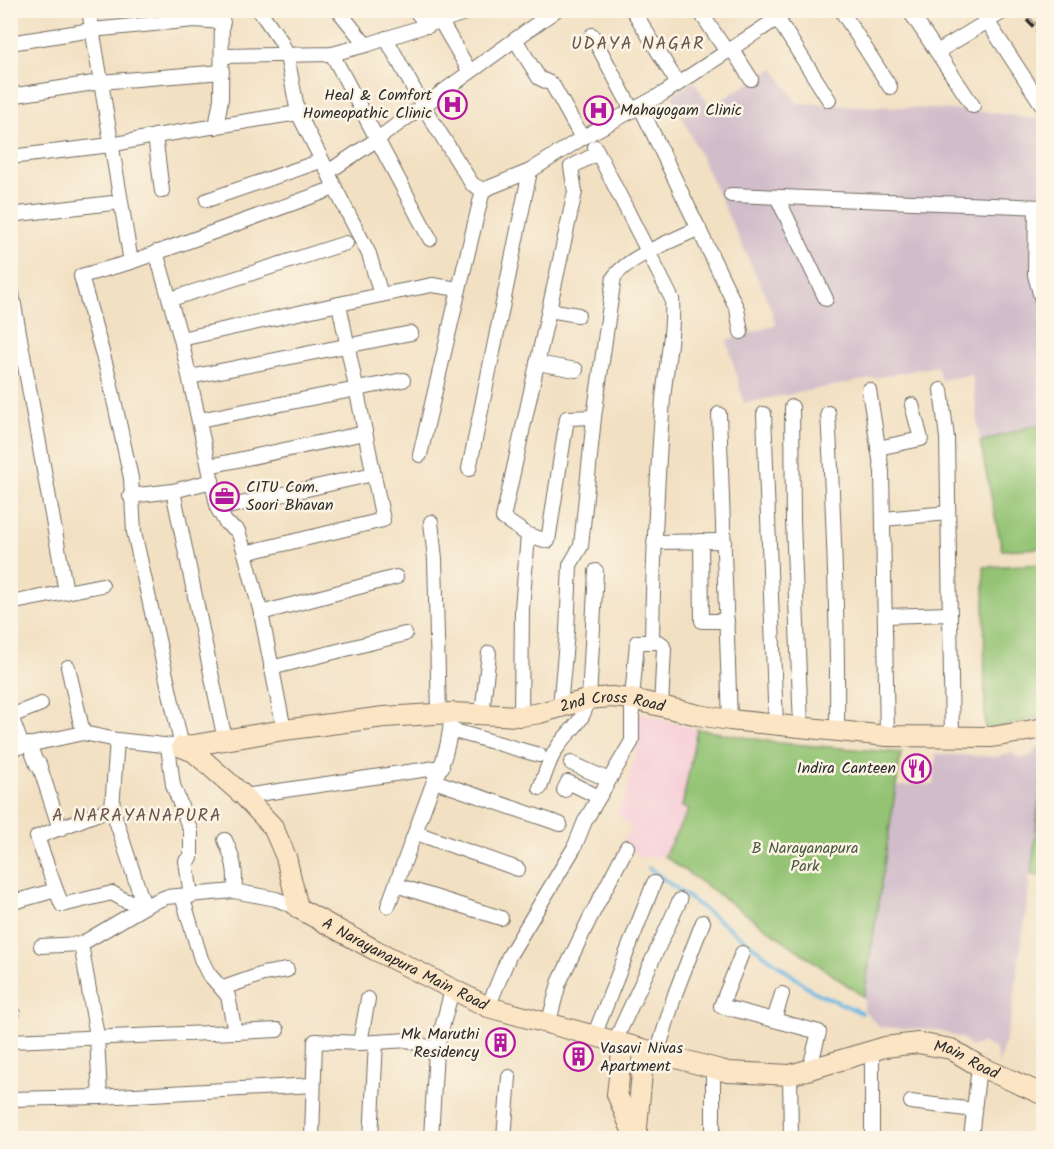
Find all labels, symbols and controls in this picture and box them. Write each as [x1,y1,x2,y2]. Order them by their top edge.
district label: UDAYA NAGAR [571,30,705,59]
place label: Heal & Comfort Homeopathic Clinic [303,83,433,126]
hospital icon: Heal & Comfort Homeopathic Clinic [437,88,469,120]
hospital icon: Mahayogam Clinic [583,94,615,126]
place label: Mahayogam Clinic [620,98,742,123]
place label: CITU Com. Soori Bhavan [246,475,334,518]
office icon: CITU Com. Soori Bhavan [209,480,241,512]
street label: 2nd Cross Road [557,684,668,719]
restaurant icon: Indira Canteen [901,752,933,784]
place label: Indira Canteen [797,756,896,781]
district label: A NARAYANAPURA [52,802,222,831]
park label: B Narayanapura Park [752,836,858,879]
street label: A Narayanapura Main Road [317,911,493,1018]
place label: Mk Maruthi Residency [401,1022,480,1065]
building icon: Mk Maruthi Residency [484,1027,516,1059]
street label: Main Road [932,1034,1004,1086]
place label: Vasavi Nivas Apartment [600,1036,683,1079]
building icon: Vasavi Nivas Apartment [563,1041,595,1073]

